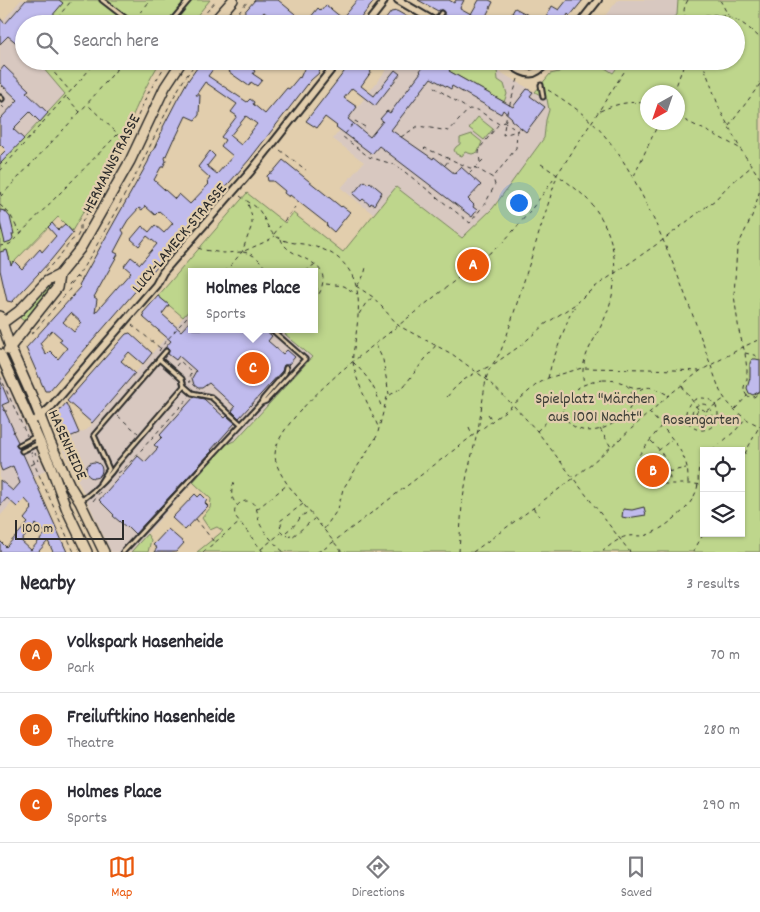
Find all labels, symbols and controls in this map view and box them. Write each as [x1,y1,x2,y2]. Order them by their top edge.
search box [15,15,745,70]
icon: search [33,29,61,57]
text: Search here [73,29,159,56]
north arrow [640,85,685,130]
street label: HERMANNSTRASSE [77,110,147,218]
street label: LUCY-LAMECK-STRASSE [127,178,233,299]
your location [506,190,532,216]
pin: A [457,246,489,284]
popup [188,268,318,333]
text: Holmes Place [206,276,300,303]
text: Sports [206,303,246,326]
pin: C [237,349,269,387]
park label: Spielplatz "Märchen aus 1001 Nacht" [535,388,655,429]
street label: HASENHEIDE [41,406,93,485]
park label: Rosengarten [663,409,739,432]
map controls [700,447,745,537]
button: locate [700,447,745,492]
pin: B [637,452,669,490]
button: layers [700,492,745,537]
scale bar [15,517,124,540]
text: 100 m [22,519,53,539]
text: Nearby [20,570,75,600]
text: 3 results [686,573,740,596]
text: Volkspark Hasenheide [67,630,223,657]
text: A [32,644,40,667]
text: 70 m [710,644,740,667]
text: Park [67,657,94,680]
text: Freiluftkino Hasenheide [67,705,235,732]
text: B [32,719,40,742]
text: 280 m [703,719,740,742]
text: Theatre [67,732,114,755]
text: Holmes Place [67,780,162,807]
text: C [32,794,40,817]
text: 290 m [702,794,740,817]
text: Sports [67,807,107,830]
tab: Map [108,853,136,903]
tab: Directions [352,853,405,903]
tab: Saved [621,853,652,903]

